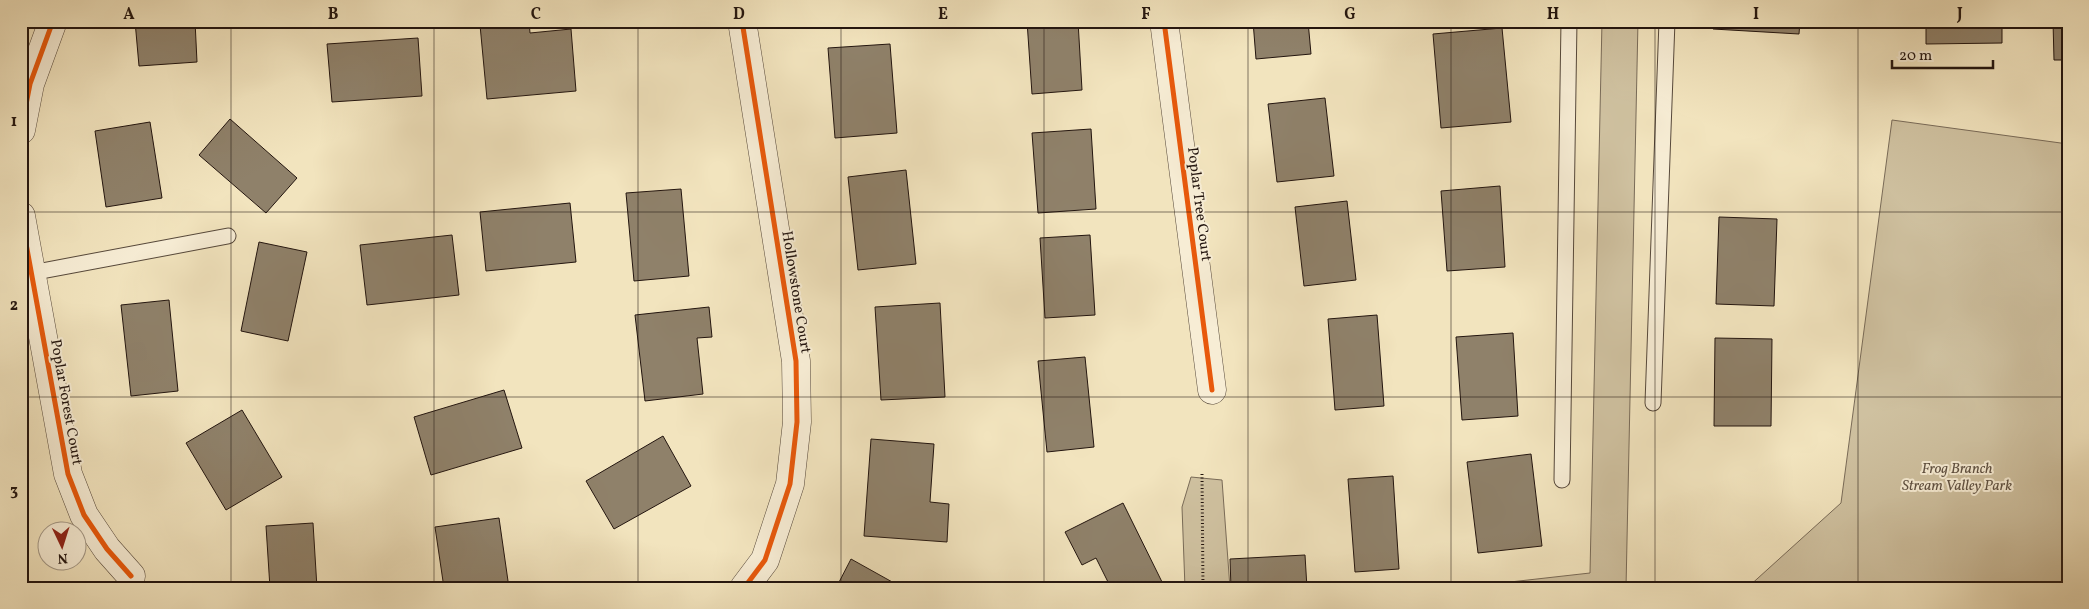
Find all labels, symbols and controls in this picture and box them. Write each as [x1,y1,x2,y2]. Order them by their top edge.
text: A [123,4,135,26]
text: B [328,4,339,26]
text: C [531,4,541,26]
text: D [733,4,745,26]
text: E [938,4,948,26]
text: F [1141,4,1151,26]
text: G [1344,4,1356,26]
text: H [1547,4,1559,26]
text: I [1753,4,1759,26]
text: J [1956,4,1963,26]
scale bar [1892,38,1993,70]
text: 20 m [1899,46,1932,67]
text: 1 [11,111,17,133]
street label: Poplar Tree Court [1181,146,1216,263]
street label: Hollowstone Court [775,229,816,355]
text: 2 [10,295,18,317]
street label: Poplar Forest Court [44,338,87,467]
park label: Frog Branch Stream Valley Park [1902,459,2012,497]
text: 3 [10,480,18,502]
north arrow [38,522,88,572]
text: N [57,548,69,567]

